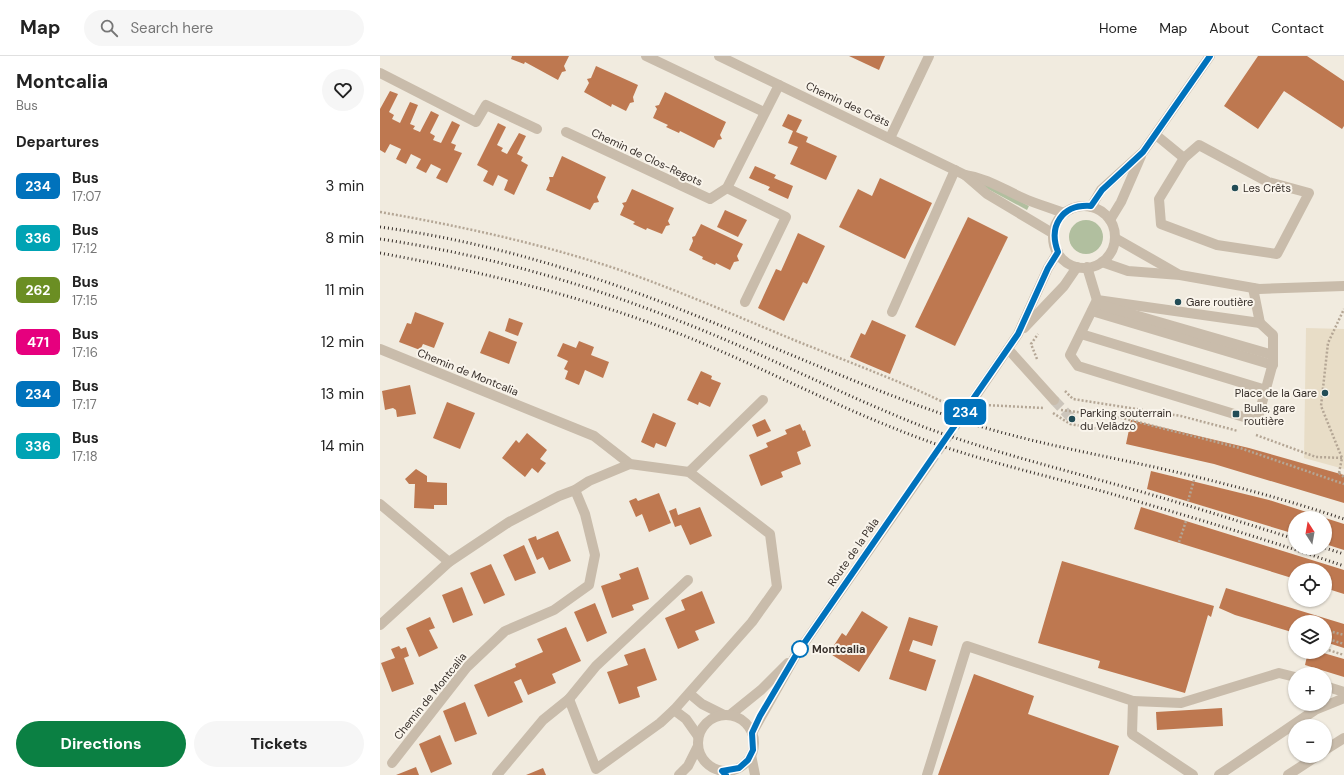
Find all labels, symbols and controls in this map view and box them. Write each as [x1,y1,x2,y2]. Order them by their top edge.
search box [84,10,364,46]
text: Map [20,15,60,40]
icon: search [98,17,120,39]
text: Search here [130,18,213,38]
text: Home [1099,19,1137,37]
text: Map [1159,19,1187,37]
text: About [1209,19,1249,37]
text: Contact [1271,19,1324,37]
text: Montcalia [16,69,108,94]
button: heart [322,69,364,111]
street label: Chemin des Crêts [804,78,892,130]
text: Bus [16,97,38,114]
street label: Chemin de Clos-Regots [589,125,705,189]
text: Departures [16,132,99,152]
text: Bus [72,168,99,188]
text: 3 min [326,176,364,196]
text: 234 [25,177,51,195]
place label: Les Crêts [1243,181,1291,195]
marker: Les Crêts [1230,183,1240,193]
text: 17:07 [72,188,101,205]
text: Bus [72,220,99,240]
text: 8 min [325,228,364,248]
text: 336 [25,229,51,247]
text: 17:12 [72,240,97,257]
text: Bus [72,272,99,292]
text: 11 min [325,280,364,300]
text: 262 [26,281,50,299]
text: 17:15 [72,292,98,309]
place label: Gare routière [1186,295,1253,309]
marker: Gare routière [1173,297,1183,307]
text: Bus [72,324,99,344]
text: 12 min [321,332,364,352]
text: 471 [27,333,49,351]
text: 17:16 [72,344,98,361]
street label: Chemin de Montcalia [415,345,521,399]
text: Bus [72,376,99,396]
text: 13 min [321,384,364,404]
text: 234 [25,385,51,403]
place label: Place de la Gare [1235,386,1317,400]
marker: Place de la Gare [1320,388,1330,398]
text: 17:17 [72,396,97,413]
line badge: 234 [942,399,988,425]
place label: Bulle, gare routière [1244,401,1295,428]
text: 234 [952,403,978,421]
place label: Parking souterrain du Velâdzo [1080,406,1172,433]
marker: Bulle, gare routière [1231,409,1241,419]
marker: Parking souterrain du Velâdzo [1067,414,1077,424]
text: Bus [72,428,99,448]
text: 14 min [321,436,364,456]
text: 336 [25,437,51,455]
text: 17:18 [72,448,98,465]
north arrow [1288,511,1332,555]
map controls [1288,511,1332,763]
street label: Route de la Pâla [824,515,882,589]
button: locate [1288,563,1332,607]
button: layers [1288,615,1332,659]
marker: Montcalia [791,640,809,658]
place label: Montcalia [812,642,865,656]
street label: Chemin de Montcalia [391,650,469,742]
button: + [1288,667,1332,711]
button: − [1288,719,1332,763]
button: Directions [16,721,186,767]
button: Tickets [194,721,364,767]

